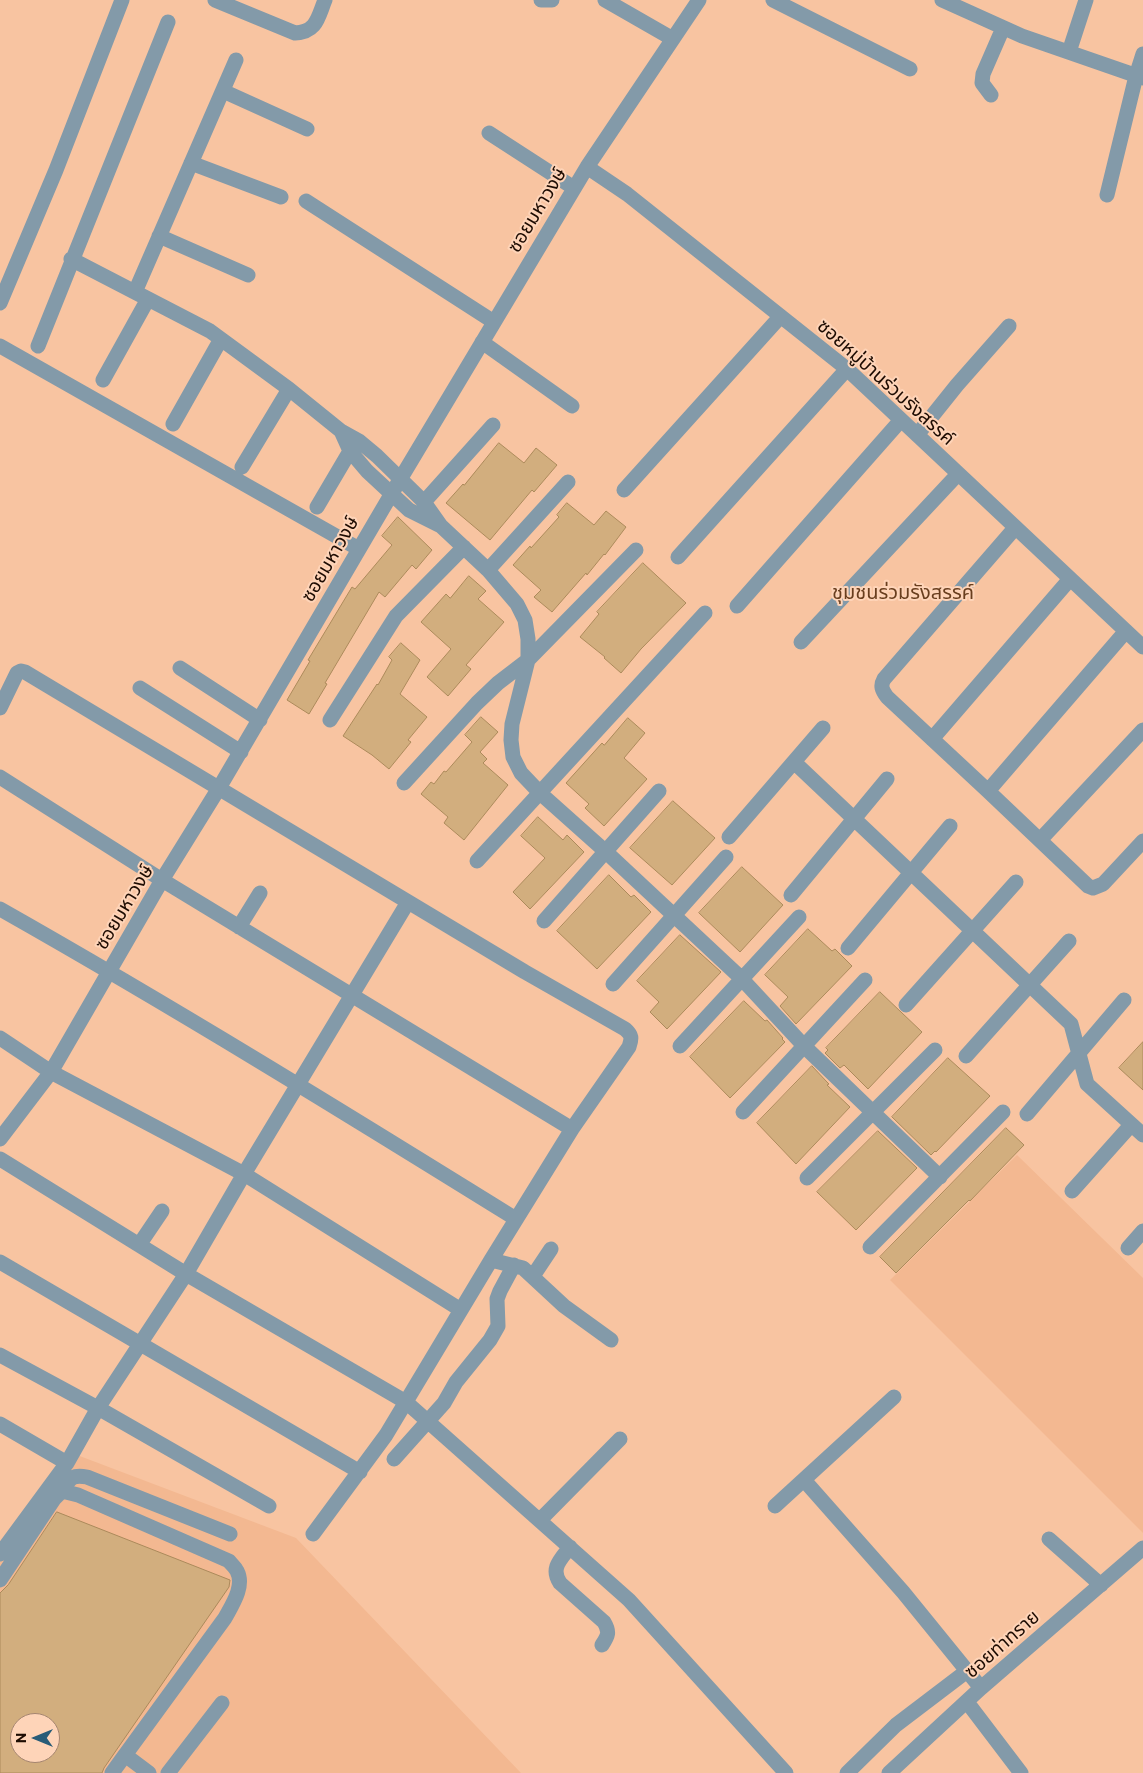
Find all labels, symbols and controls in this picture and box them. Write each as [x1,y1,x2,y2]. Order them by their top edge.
street label: ซอยมหาวงษ์ [503,163,571,257]
street label: ซอยหมู่บ้านร่วมรังสรรค์ [813,314,959,450]
street label: ซอยมหาวงษ์ [296,512,364,606]
district label: ชุมชนร่วมรังสรรค์ [832,580,974,604]
street label: ซอยมหาวงษ์ [90,860,158,954]
street label: ซอยท่าทราย [960,1605,1044,1683]
north arrow [10,1713,60,1763]
text: N [12,1733,29,1743]

